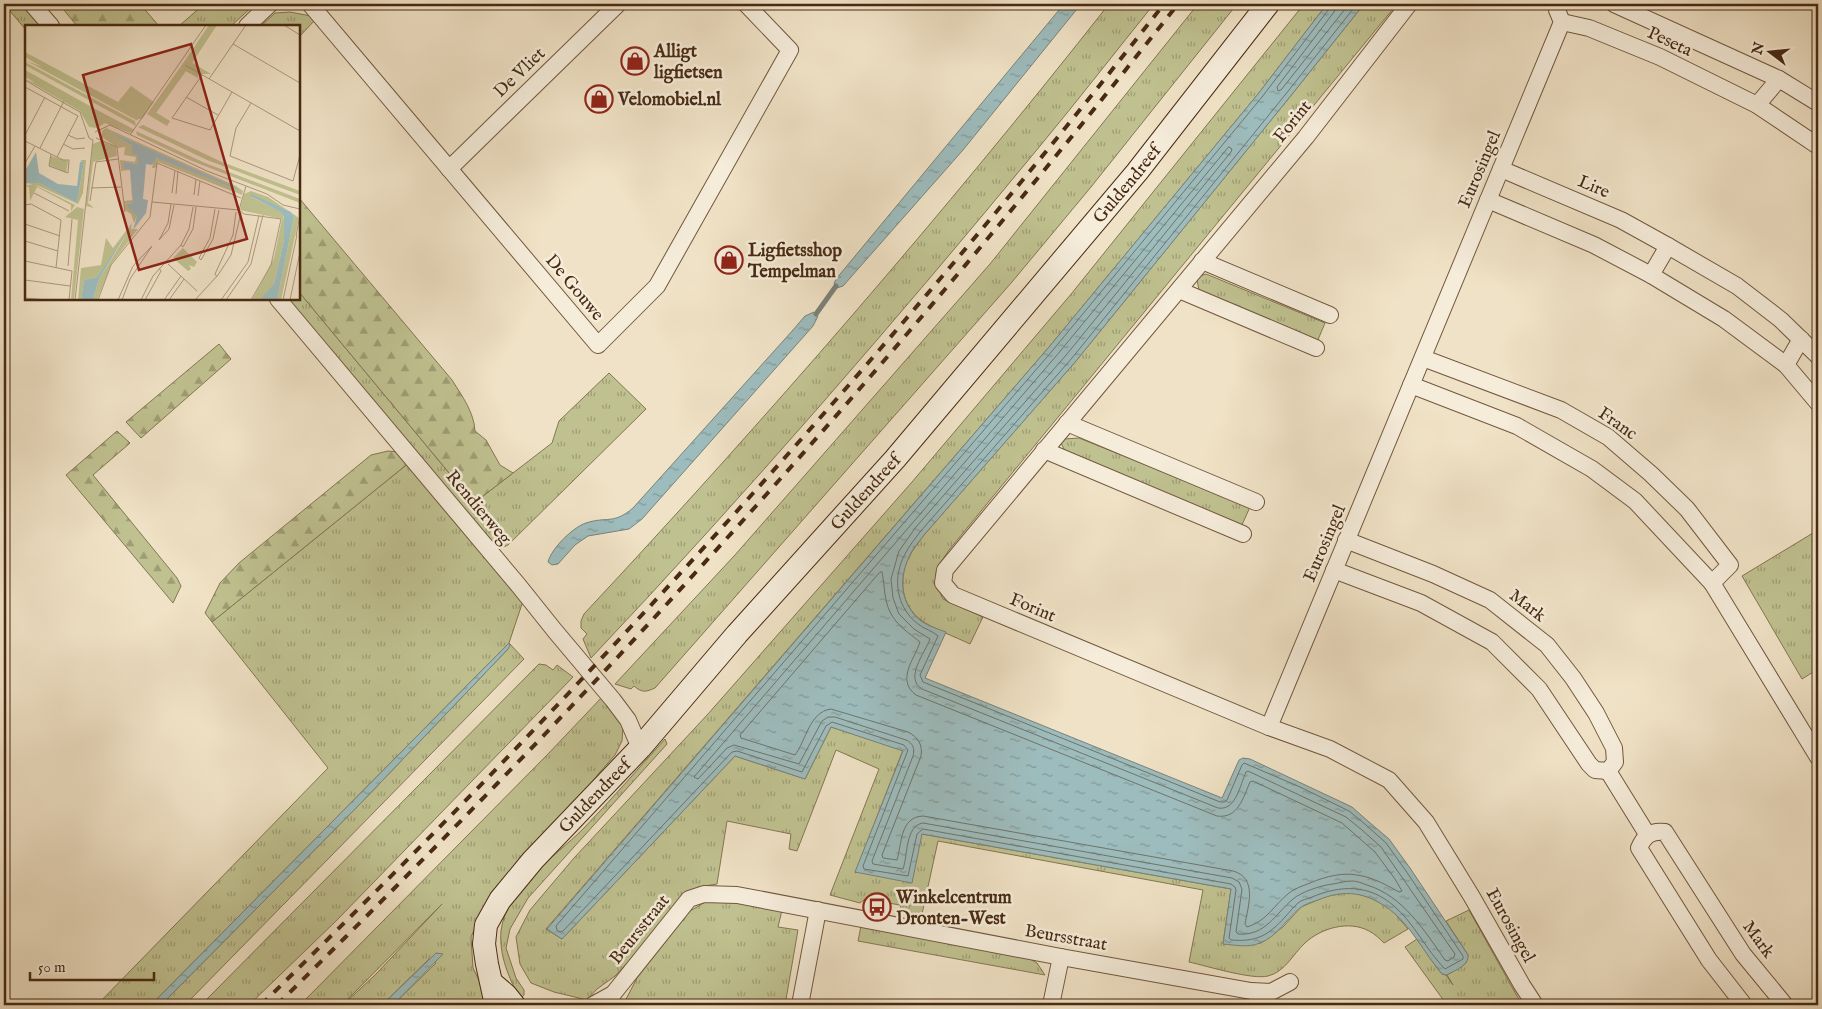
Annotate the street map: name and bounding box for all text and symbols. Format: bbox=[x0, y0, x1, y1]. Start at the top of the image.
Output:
street label: Peseta bbox=[1643, 22, 1696, 63]
inset map bbox=[25, 25, 300, 300]
north arrow bbox=[1744, 28, 1794, 78]
text: N bbox=[1748, 40, 1769, 58]
place label: Alligt ligfietsen bbox=[653, 41, 723, 85]
street label: De Vliet bbox=[489, 43, 551, 103]
shop icon: Alligt ligfietsen bbox=[620, 46, 650, 76]
shop icon: Velomobiel.nl bbox=[584, 84, 614, 114]
place label: Velomobiel.nl bbox=[617, 89, 722, 112]
street label: Forint bbox=[1269, 96, 1317, 148]
street label: Eurosingel bbox=[1454, 127, 1507, 212]
street label: Guldendreef bbox=[1089, 138, 1169, 229]
street label: Lire bbox=[1574, 170, 1613, 204]
place label: Ligfietsshop Tempelman bbox=[747, 240, 842, 284]
shop icon: Ligfietsshop Tempelman bbox=[714, 245, 744, 275]
street label: De Gouwe bbox=[539, 250, 608, 326]
street label: Franc bbox=[1593, 403, 1642, 446]
street label: Guldendreef bbox=[826, 447, 909, 536]
street label: Rendierweg bbox=[440, 466, 516, 550]
street label: Eurosingel bbox=[1299, 501, 1352, 586]
street label: Mark bbox=[1504, 585, 1551, 628]
street label: Forint bbox=[1006, 588, 1059, 628]
street label: Guldendreef bbox=[554, 752, 639, 839]
street label: Eurosingel bbox=[1480, 884, 1540, 967]
place label: Winkelcentrum Dronten-West bbox=[895, 887, 1012, 931]
street label: Beursstraat bbox=[605, 890, 675, 970]
bus stop icon: Winkelcentrum Dronten-West bbox=[862, 892, 892, 922]
street label: Mark bbox=[1736, 917, 1779, 963]
street label: Beursstraat bbox=[1023, 920, 1109, 957]
scale bar bbox=[30, 949, 154, 981]
text: 50 m bbox=[38, 958, 66, 977]

